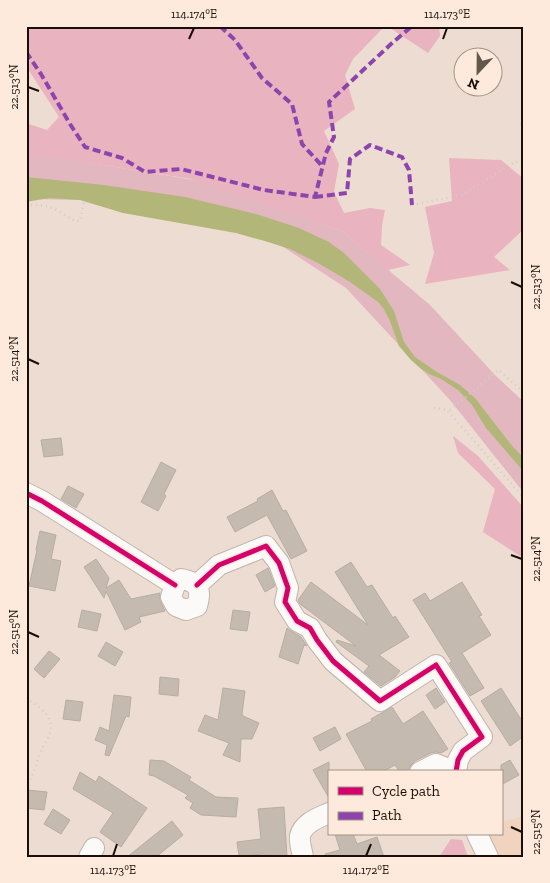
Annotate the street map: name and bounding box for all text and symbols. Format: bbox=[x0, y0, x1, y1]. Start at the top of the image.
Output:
text: 114.174°E bbox=[171, 7, 217, 21]
text: 114.173°E bbox=[424, 7, 470, 21]
north arrow bbox=[452, 48, 502, 98]
text: 22.513°N bbox=[7, 64, 21, 110]
text: N bbox=[465, 74, 481, 93]
text: 22.513°N bbox=[529, 264, 543, 310]
text: 22.514°N bbox=[7, 336, 21, 382]
text: 22.514°N bbox=[529, 536, 543, 582]
text: 22.515°N bbox=[7, 609, 21, 655]
legend bbox=[328, 770, 502, 836]
text: Cycle path bbox=[372, 782, 441, 800]
text: Path bbox=[372, 806, 402, 824]
text: 22.515°N bbox=[529, 809, 543, 855]
text: 114.173°E bbox=[90, 863, 136, 877]
text: 114.172°E bbox=[343, 863, 389, 877]

